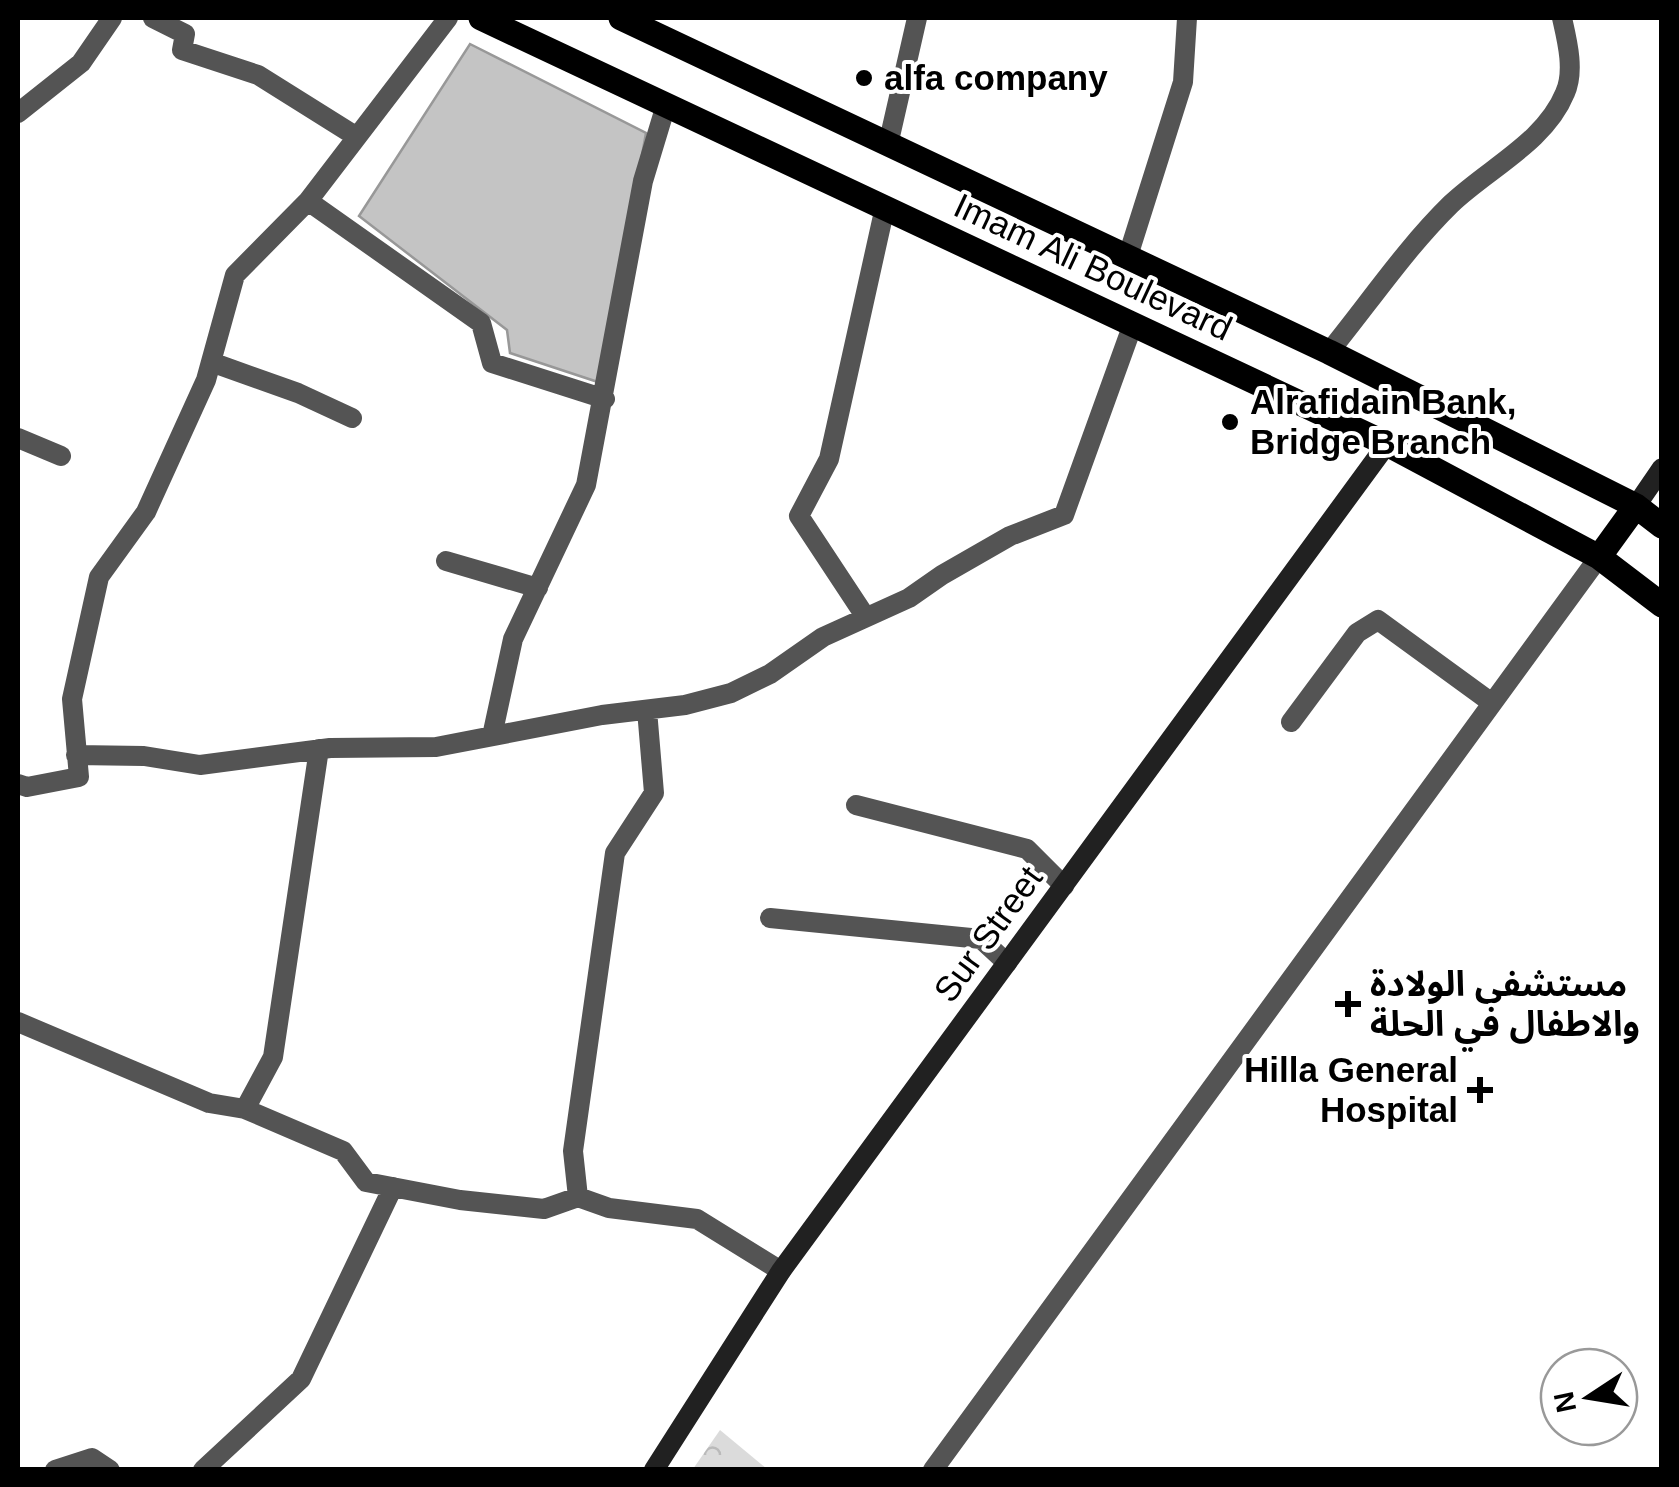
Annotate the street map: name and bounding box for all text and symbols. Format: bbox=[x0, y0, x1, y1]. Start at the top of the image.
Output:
place label: alfa company bbox=[884, 58, 1108, 97]
marker: alfa company bbox=[853, 67, 875, 89]
street label: Imam Ali Boulevard bbox=[948, 185, 1238, 348]
place label: Alrafidain Bank, Bridge Branch bbox=[1250, 382, 1516, 461]
marker: Alrafidain Bank, Bridge Branch bbox=[1219, 411, 1241, 433]
street label: Sur Street bbox=[926, 858, 1050, 1009]
place label: مستشفى الولادة والاطفال في الحلة bbox=[1370, 964, 1640, 1052]
marker: مستشفى الولادة والاطفال في الحلة bbox=[1335, 991, 1361, 1017]
place label: Hilla General Hospital bbox=[1244, 1050, 1458, 1129]
marker: Hilla General Hospital bbox=[1467, 1077, 1493, 1103]
north arrow bbox=[1539, 1347, 1639, 1447]
text: N bbox=[1548, 1389, 1582, 1415]

